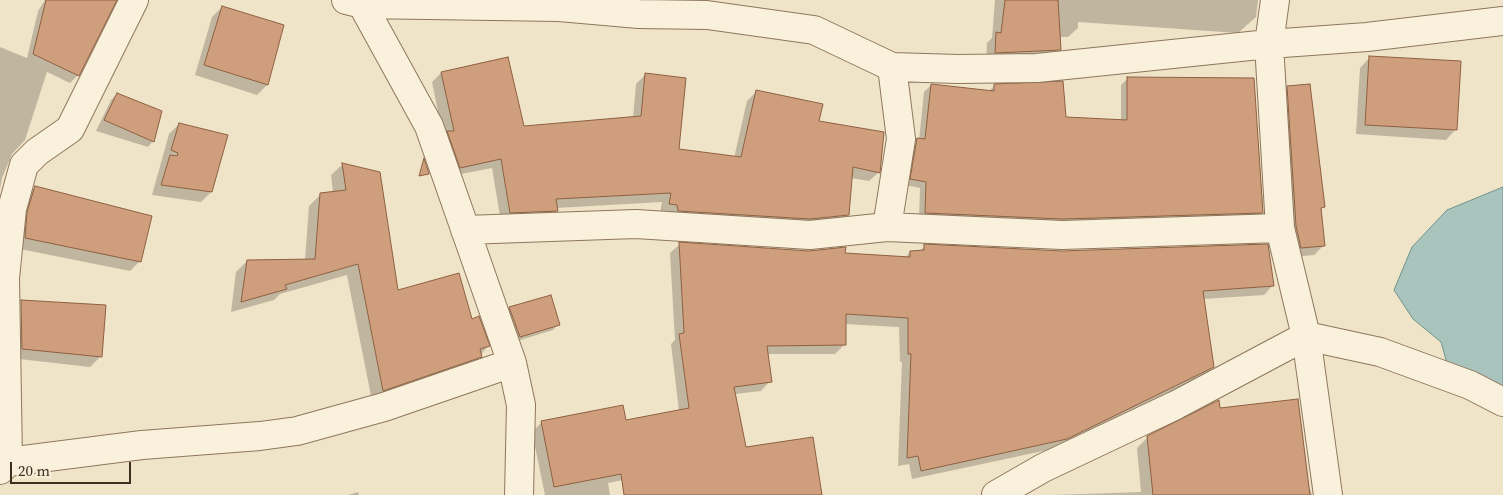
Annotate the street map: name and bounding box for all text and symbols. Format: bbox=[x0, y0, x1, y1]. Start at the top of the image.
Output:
scale bar bbox=[12, 452, 134, 484]
text: 20 m bbox=[18, 460, 50, 481]

